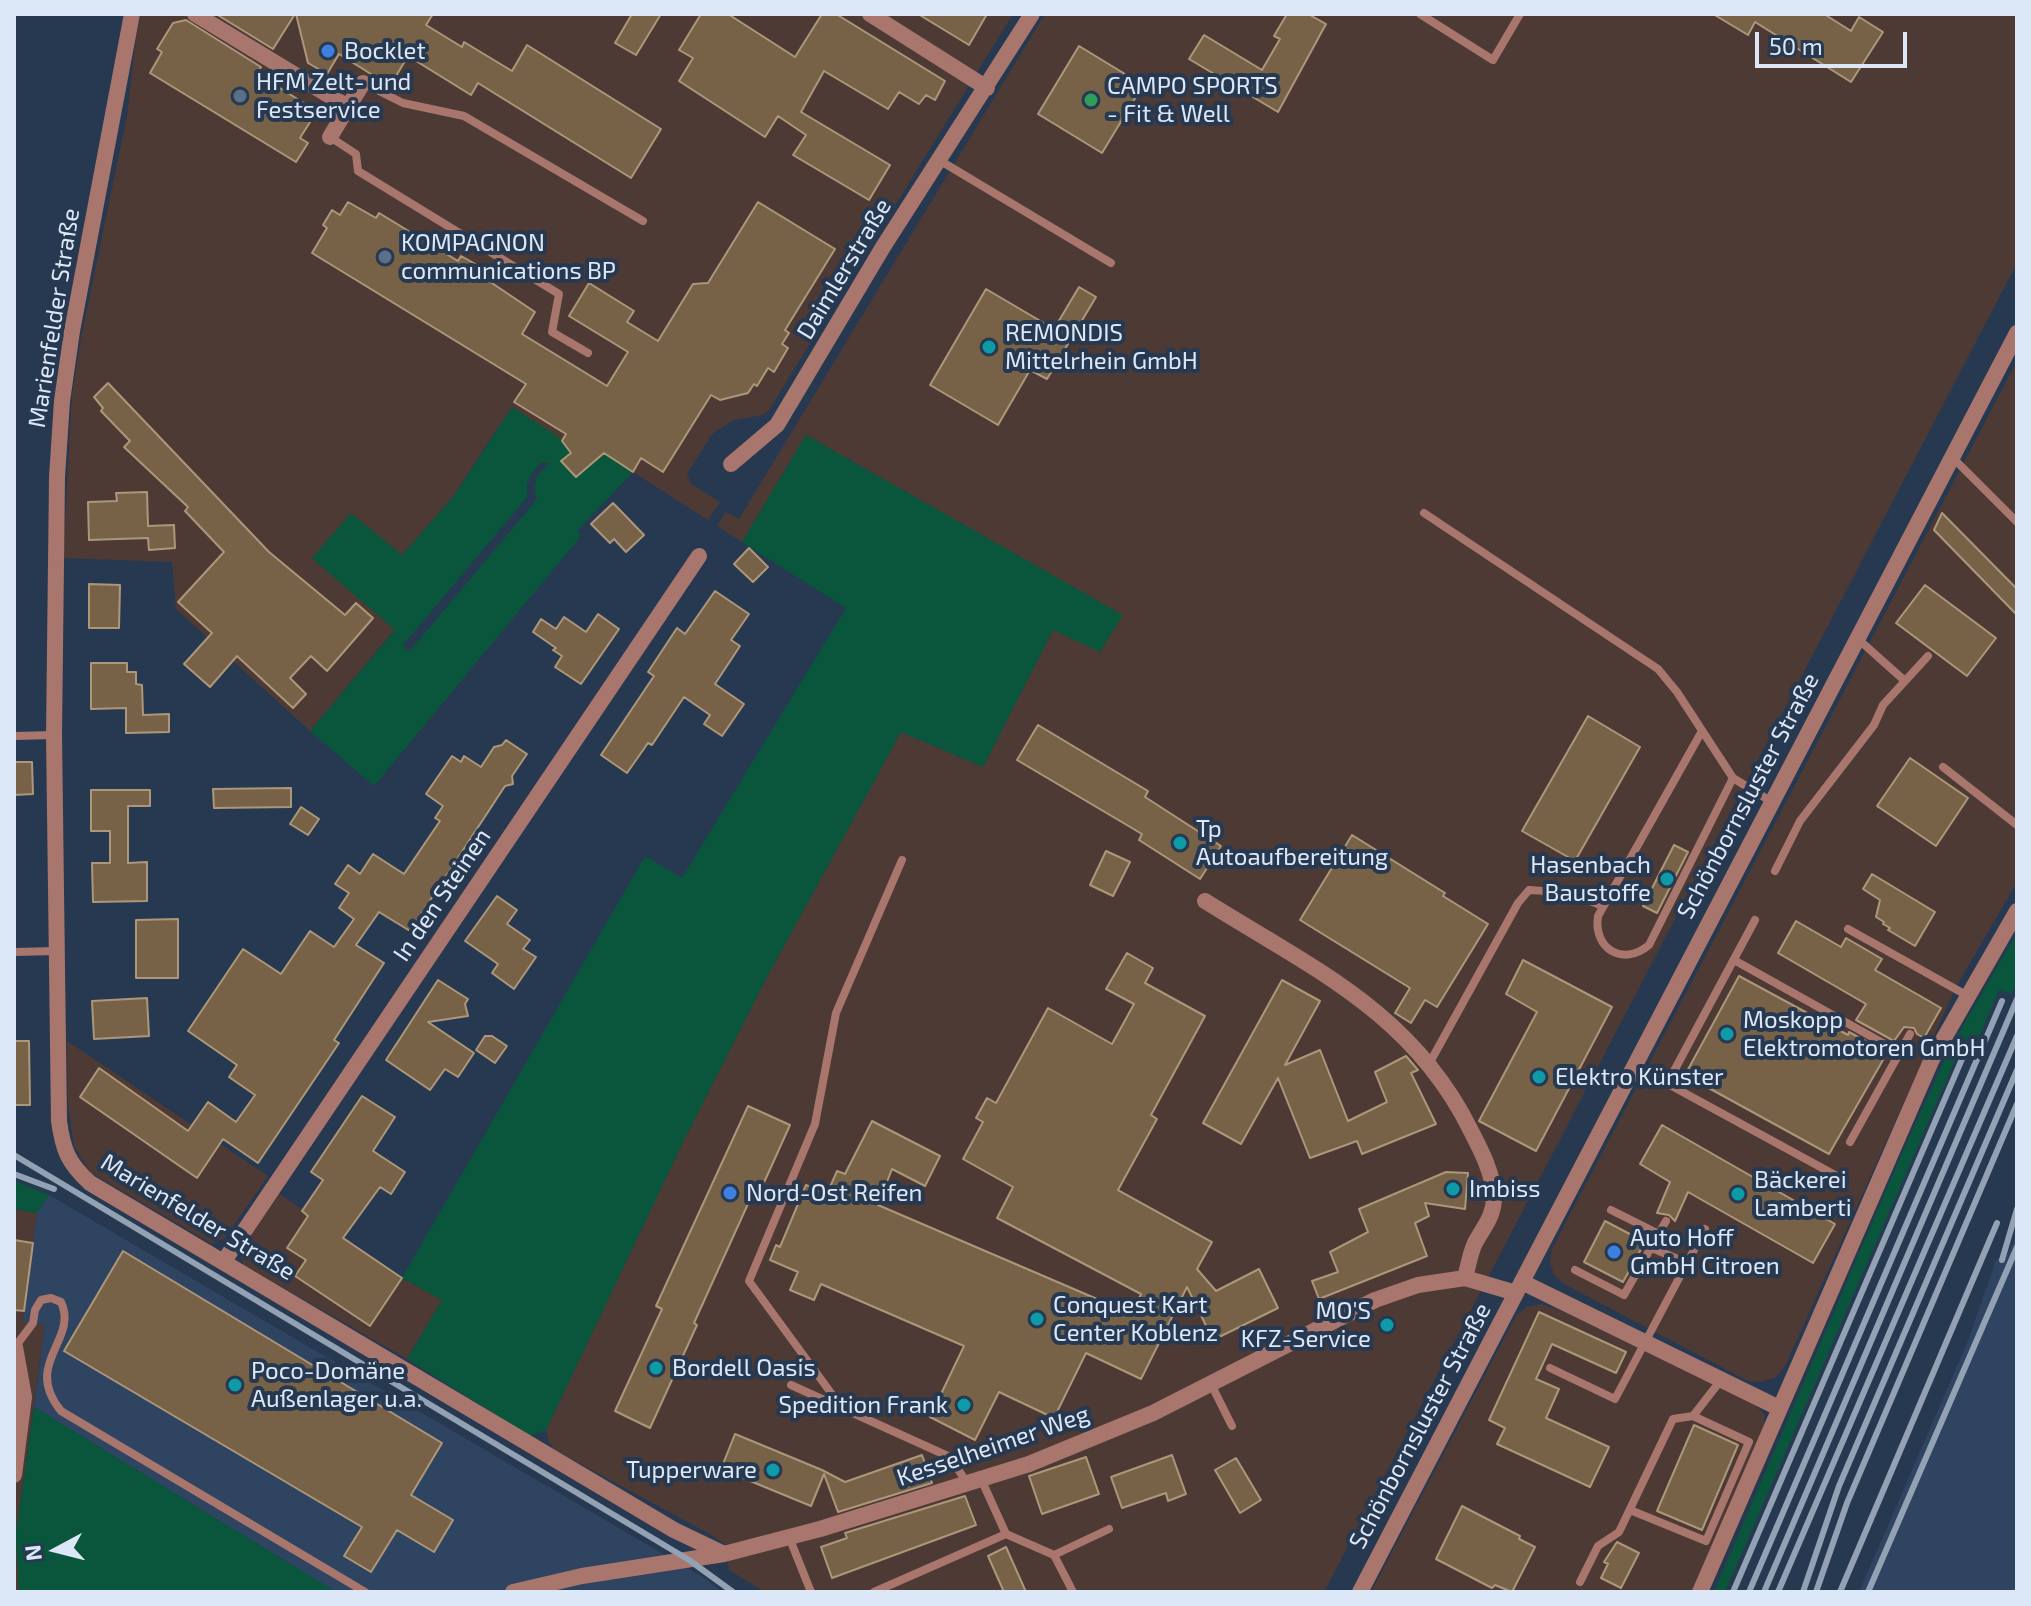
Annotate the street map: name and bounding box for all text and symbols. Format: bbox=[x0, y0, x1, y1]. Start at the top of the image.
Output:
scale bar bbox=[1759, 16, 1911, 66]
text: 50 m bbox=[1769, 31, 1823, 60]
place label: Bocklet bbox=[344, 37, 426, 65]
marker: Bocklet bbox=[319, 42, 337, 60]
place label: HFM Zelt- und Festservice bbox=[256, 68, 411, 124]
place label: CAMPO SPORTS - Fit & Well bbox=[1107, 72, 1278, 128]
marker: HFM Zelt- und Festservice bbox=[231, 87, 249, 105]
marker: CAMPO SPORTS - Fit & Well bbox=[1082, 91, 1100, 109]
street label: Daimlerstraße bbox=[791, 193, 897, 345]
street label: Marienfelder Straße bbox=[22, 206, 86, 430]
place label: KOMPAGNON communications BP bbox=[401, 229, 616, 285]
marker: KOMPAGNON communications BP bbox=[376, 248, 394, 266]
place label: REMONDIS Mittelrhein GmbH bbox=[1005, 319, 1198, 375]
marker: REMONDIS Mittelrhein GmbH bbox=[980, 338, 998, 356]
street label: Schönbornsluster Straße bbox=[1671, 668, 1825, 924]
place label: Tp Autoaufbereitung bbox=[1196, 815, 1388, 871]
street label: In den Steinen bbox=[387, 823, 497, 967]
marker: Tp Autoaufbereitung bbox=[1171, 834, 1189, 852]
place label: Hasenbach Baustoffe bbox=[1530, 851, 1651, 907]
marker: Hasenbach Baustoffe bbox=[1658, 870, 1676, 888]
place label: Moskopp Elektromotoren GmbH bbox=[1743, 1006, 1985, 1062]
marker: Moskopp Elektromotoren GmbH bbox=[1718, 1025, 1736, 1043]
place label: Elektro Künster bbox=[1555, 1063, 1724, 1091]
marker: Elektro Künster bbox=[1530, 1068, 1548, 1086]
street label: Marienfelder Straße bbox=[96, 1148, 300, 1286]
place label: Bäckerei Lamberti bbox=[1754, 1166, 1852, 1222]
place label: Imbiss bbox=[1469, 1175, 1540, 1203]
place label: Nord-Ost Reifen bbox=[746, 1179, 922, 1207]
marker: Imbiss bbox=[1444, 1180, 1462, 1198]
marker: Nord-Ost Reifen bbox=[721, 1184, 739, 1202]
marker: Bäckerei Lamberti bbox=[1729, 1185, 1747, 1203]
place label: Auto Hoff GmbH Citroen bbox=[1630, 1224, 1780, 1280]
marker: Auto Hoff GmbH Citroen bbox=[1605, 1243, 1623, 1261]
place label: Conquest Kart Center Koblenz bbox=[1053, 1291, 1218, 1347]
place label: MO'S KFZ-Service bbox=[1241, 1297, 1371, 1353]
street label: Schönbornsluster Straße bbox=[1343, 1298, 1497, 1554]
marker: Conquest Kart Center Koblenz bbox=[1028, 1310, 1046, 1328]
marker: MO'S KFZ-Service bbox=[1378, 1316, 1396, 1334]
place label: Bordell Oasis bbox=[672, 1354, 816, 1382]
place label: Poco-Domäne Außenlager u.a. bbox=[251, 1357, 422, 1413]
marker: Bordell Oasis bbox=[647, 1359, 665, 1377]
marker: Poco-Domäne Außenlager u.a. bbox=[226, 1376, 244, 1394]
place label: Spedition Frank bbox=[779, 1391, 948, 1419]
marker: Spedition Frank bbox=[955, 1396, 973, 1414]
street label: Kesselheimer Weg bbox=[893, 1400, 1093, 1492]
place label: Tupperware bbox=[626, 1456, 757, 1484]
marker: Tupperware bbox=[764, 1461, 782, 1479]
north arrow bbox=[16, 1510, 96, 1590]
text: N bbox=[18, 1543, 46, 1562]

